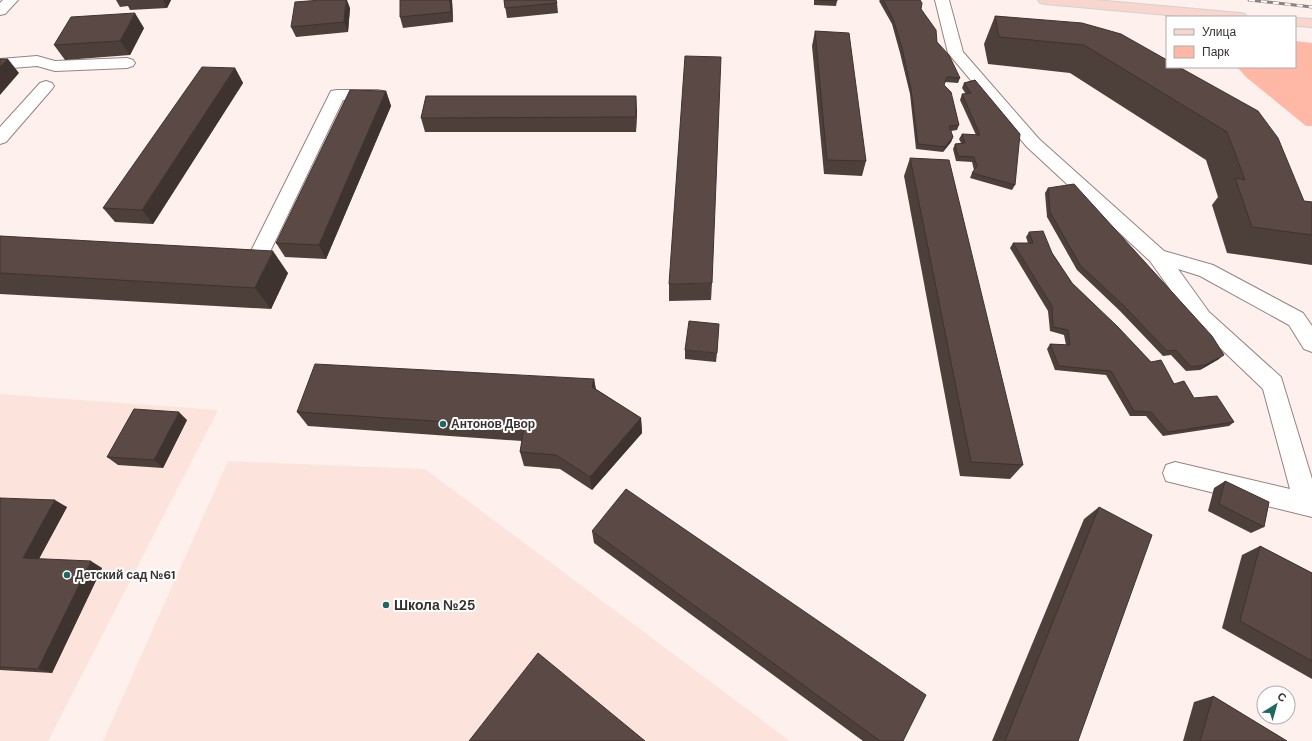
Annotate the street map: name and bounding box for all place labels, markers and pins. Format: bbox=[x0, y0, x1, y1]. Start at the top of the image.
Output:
place label: Антонов Двор bbox=[451, 416, 535, 432]
marker: Антонов Двор bbox=[438, 419, 448, 429]
place label: Детский сад №61 bbox=[75, 567, 175, 583]
marker: Детский сад №61 bbox=[62, 570, 72, 580]
place label: Школа №25 bbox=[394, 596, 475, 614]
marker: Школа №25 bbox=[381, 600, 391, 610]

